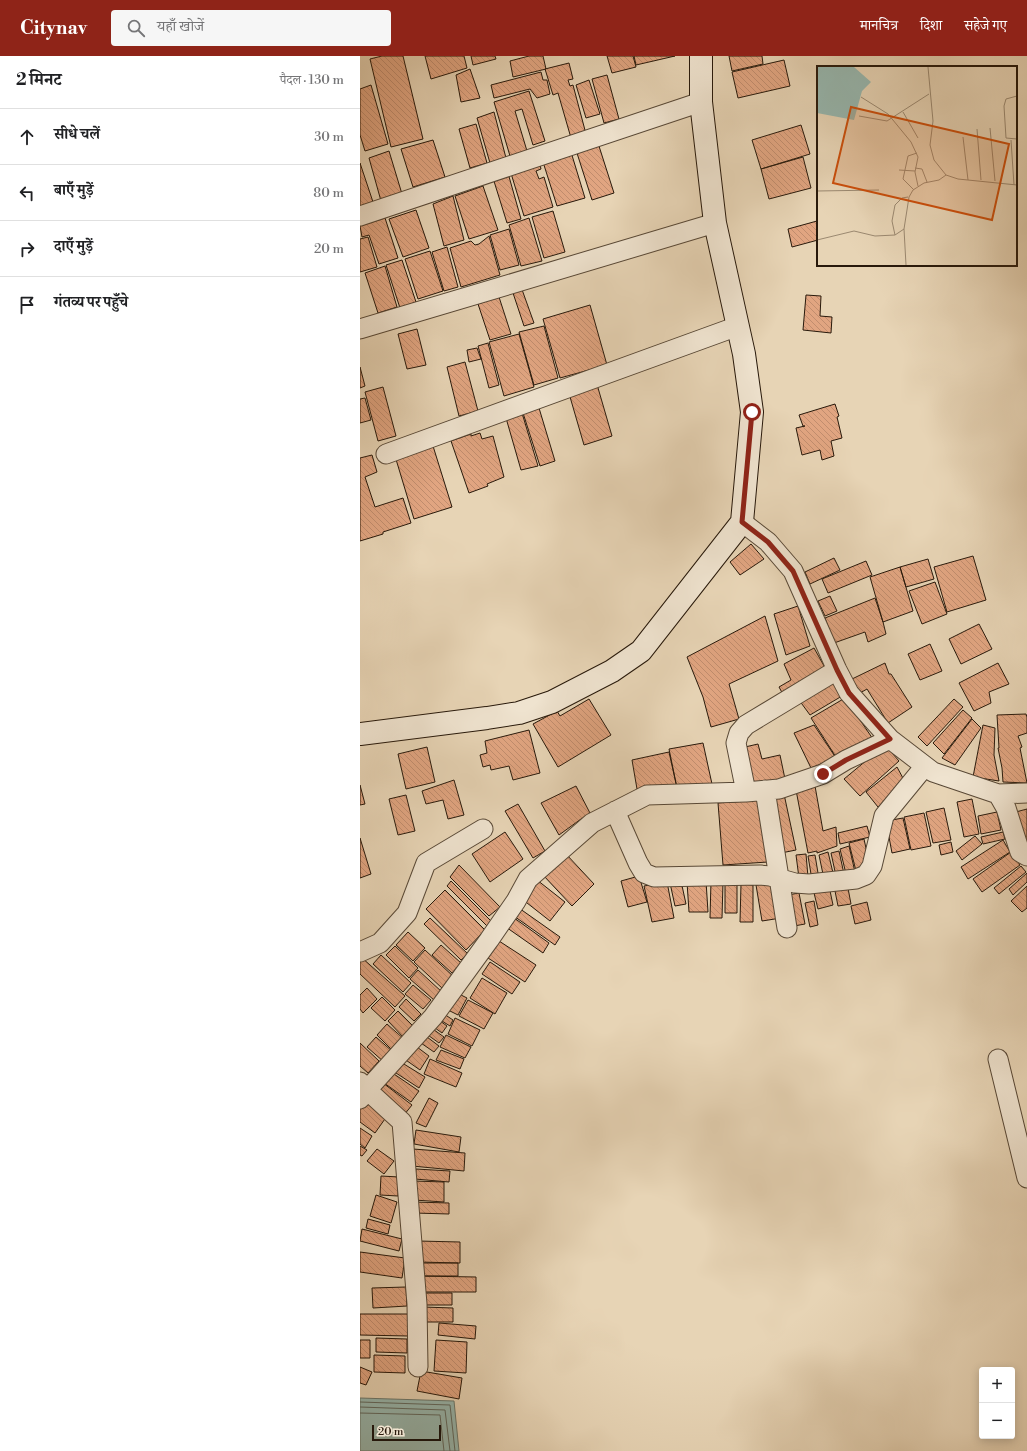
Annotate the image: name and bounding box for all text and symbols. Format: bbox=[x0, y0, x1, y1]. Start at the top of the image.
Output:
search box bbox=[111, 10, 391, 46]
text: Citynav bbox=[20, 16, 87, 40]
icon: search bbox=[125, 17, 147, 39]
text: यहाँ खोजें bbox=[157, 17, 204, 36]
text: मानचित्र bbox=[860, 17, 898, 35]
text: दिशा bbox=[920, 17, 942, 35]
text: सहेजे गए bbox=[964, 17, 1007, 35]
inset map bbox=[817, 66, 1017, 266]
text: 2 मिनट bbox=[16, 69, 62, 91]
text: पैदल · 130 m bbox=[280, 72, 344, 88]
text: सीधे चलें bbox=[54, 125, 100, 144]
icon: ahead bbox=[16, 126, 38, 148]
text: 30 m bbox=[314, 129, 344, 145]
text: बाएँ मुड़ें bbox=[54, 181, 94, 200]
icon: left bbox=[16, 182, 38, 204]
text: 80 m bbox=[313, 185, 344, 201]
text: दाएँ मुड़ें bbox=[54, 237, 93, 256]
icon: right bbox=[16, 238, 38, 260]
text: 20 m bbox=[314, 241, 344, 257]
text: गंतव्य पर पहुँचे bbox=[54, 293, 128, 312]
icon: arrive bbox=[16, 294, 38, 316]
route start bbox=[743, 403, 761, 421]
route end bbox=[814, 765, 832, 783]
map controls bbox=[979, 1367, 1015, 1439]
button: + bbox=[979, 1367, 1015, 1403]
button: − bbox=[979, 1403, 1015, 1439]
scale bar bbox=[372, 1423, 441, 1442]
text: 20 m bbox=[378, 1425, 403, 1439]

